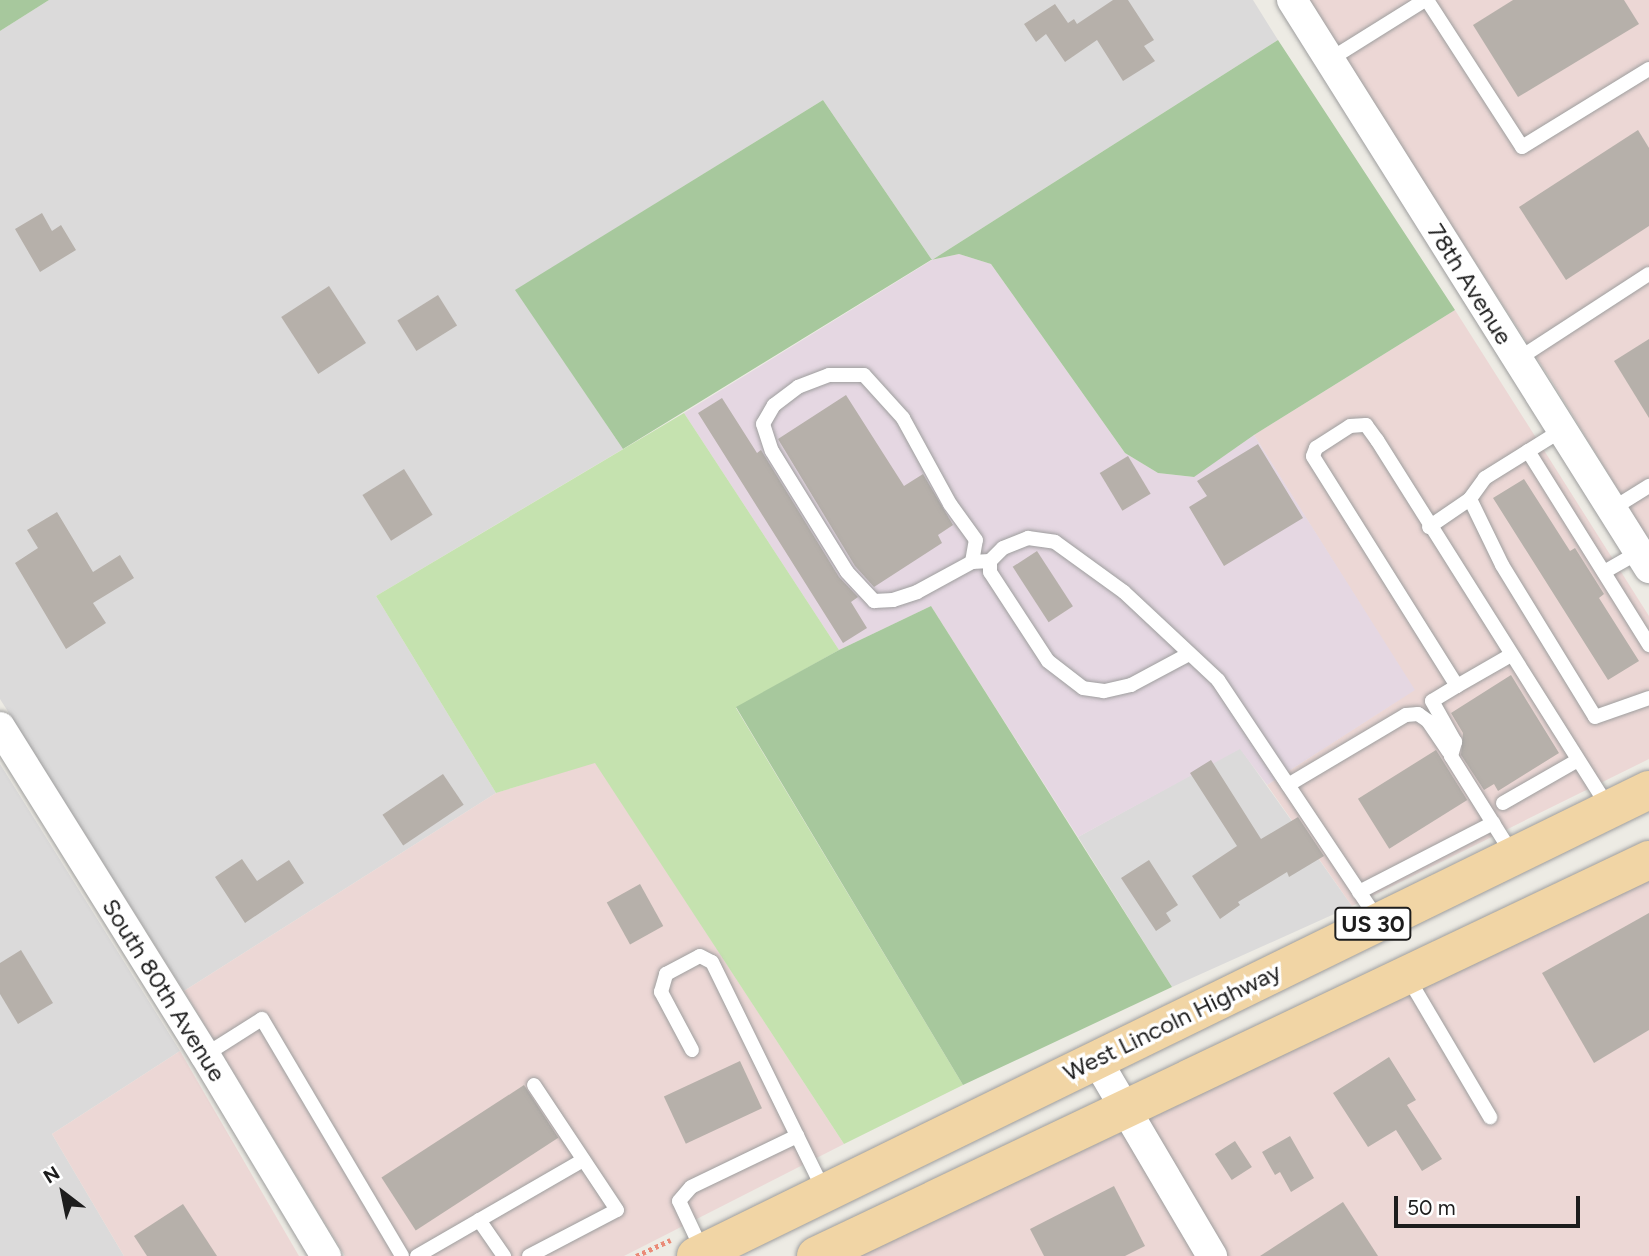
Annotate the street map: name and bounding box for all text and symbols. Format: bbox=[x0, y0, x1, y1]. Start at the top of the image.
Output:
street label: 78th Avenue bbox=[1421, 218, 1519, 350]
street label: South 80th Avenue bbox=[96, 893, 232, 1087]
road number: US 30 bbox=[1333, 904, 1413, 944]
street label: West Lincoln Highway bbox=[1059, 957, 1285, 1087]
north arrow bbox=[28, 1158, 98, 1228]
text: N bbox=[39, 1161, 64, 1188]
scale bar bbox=[1397, 1182, 1582, 1226]
text: 50 m bbox=[1407, 1195, 1456, 1220]

